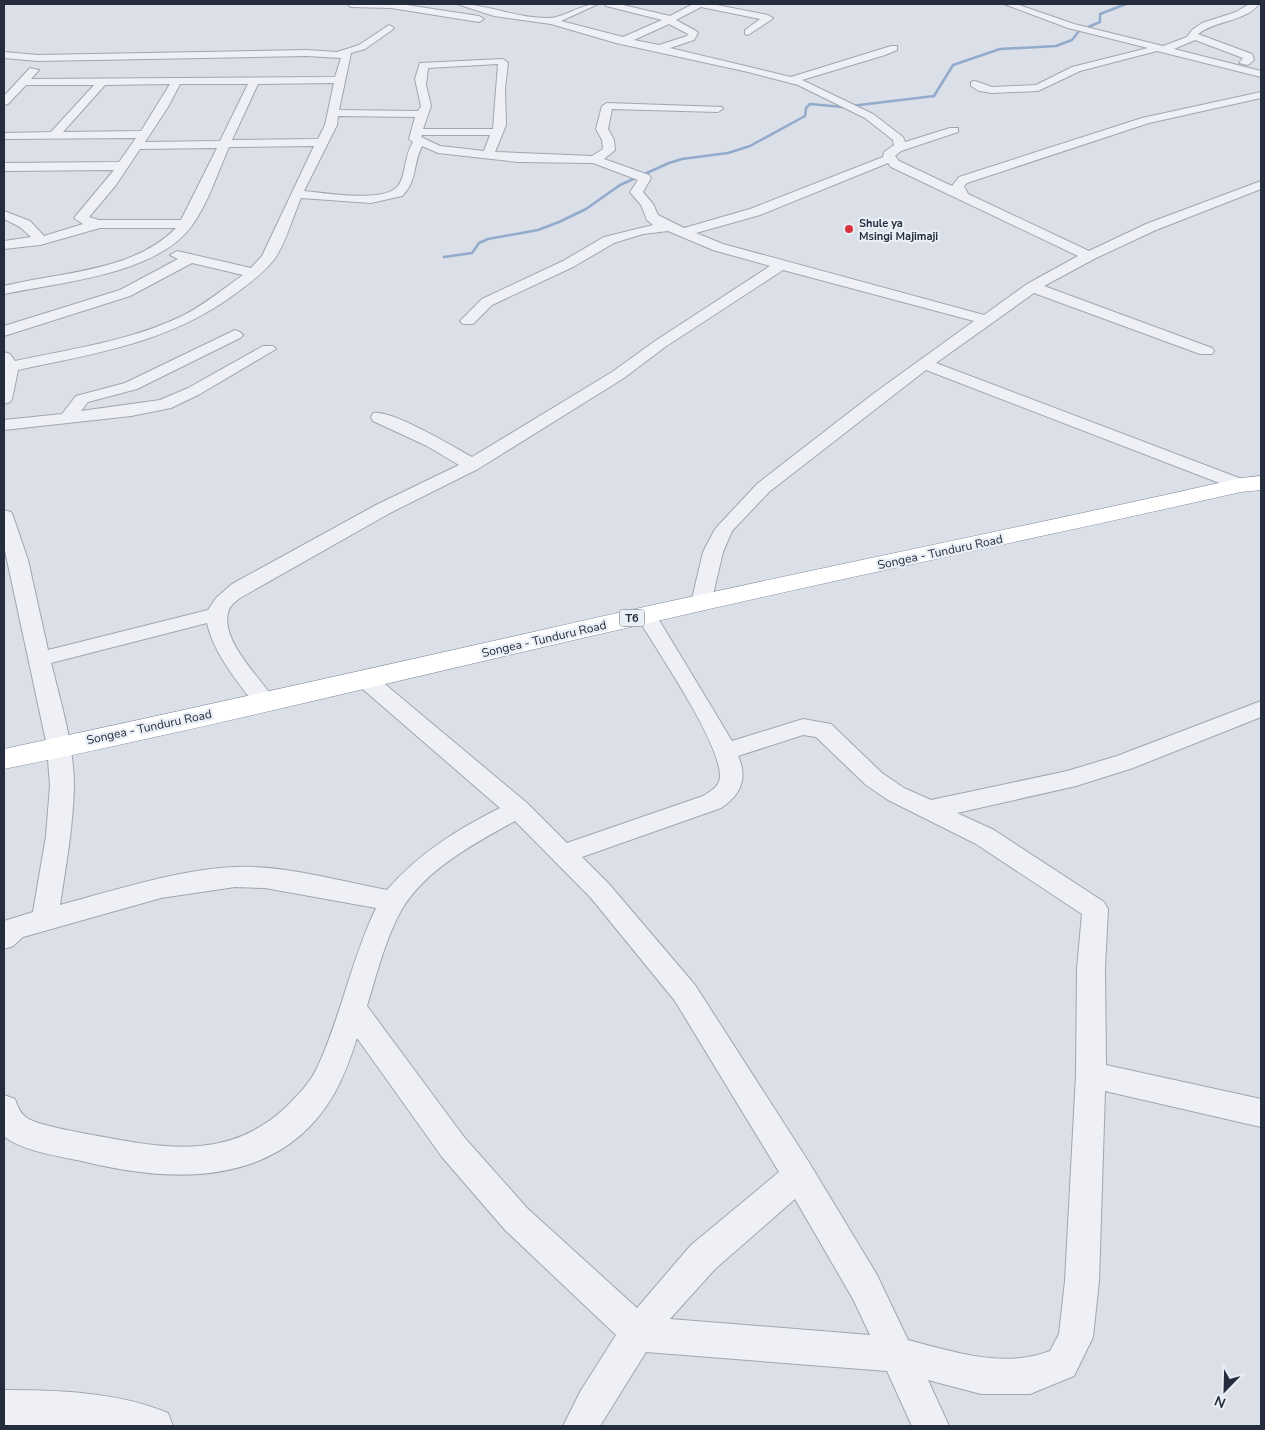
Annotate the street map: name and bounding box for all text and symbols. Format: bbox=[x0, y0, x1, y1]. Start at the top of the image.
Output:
place label: Shule ya Msingi Majimaji bbox=[859, 216, 938, 244]
marker: Shule ya Msingi Majimaji bbox=[843, 223, 855, 235]
street label: Songea - Tunduru Road bbox=[876, 531, 1004, 573]
road number: T6 bbox=[620, 610, 644, 626]
street label: Songea - Tunduru Road bbox=[480, 617, 608, 661]
street label: Songea - Tunduru Road bbox=[85, 706, 213, 748]
north arrow bbox=[1200, 1365, 1250, 1415]
text: N bbox=[1212, 1391, 1229, 1412]

